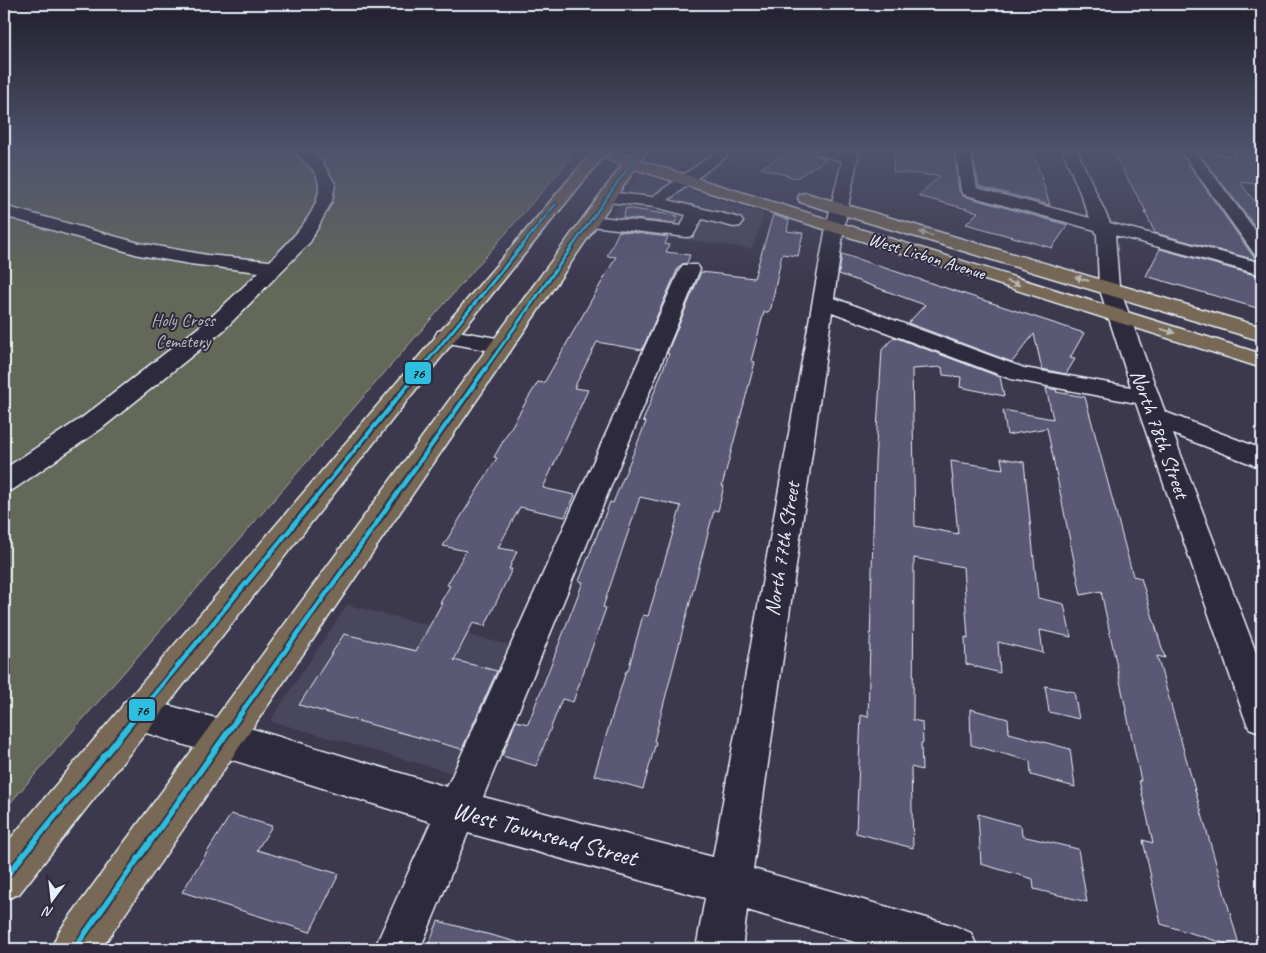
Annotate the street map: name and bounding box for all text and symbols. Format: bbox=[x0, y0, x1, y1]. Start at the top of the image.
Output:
street label: West Lisbon Avenue bbox=[866, 228, 989, 284]
one-way arrow bbox=[918, 229, 933, 237]
one-way arrow bbox=[1074, 275, 1089, 283]
one-way arrow bbox=[1006, 279, 1021, 287]
park label: Holy Cross Cemetery bbox=[151, 309, 217, 352]
one-way arrow bbox=[1161, 328, 1176, 336]
line badge: 76 bbox=[404, 361, 432, 385]
text: 76 bbox=[412, 365, 426, 382]
street label: North 78th Street bbox=[1125, 366, 1196, 504]
street label: North 77th Street bbox=[759, 478, 806, 618]
line badge: 76 bbox=[128, 698, 156, 722]
text: 76 bbox=[136, 702, 150, 719]
street label: West Townsend Street bbox=[449, 794, 643, 875]
north arrow bbox=[28, 876, 78, 926]
text: N bbox=[40, 902, 55, 921]

